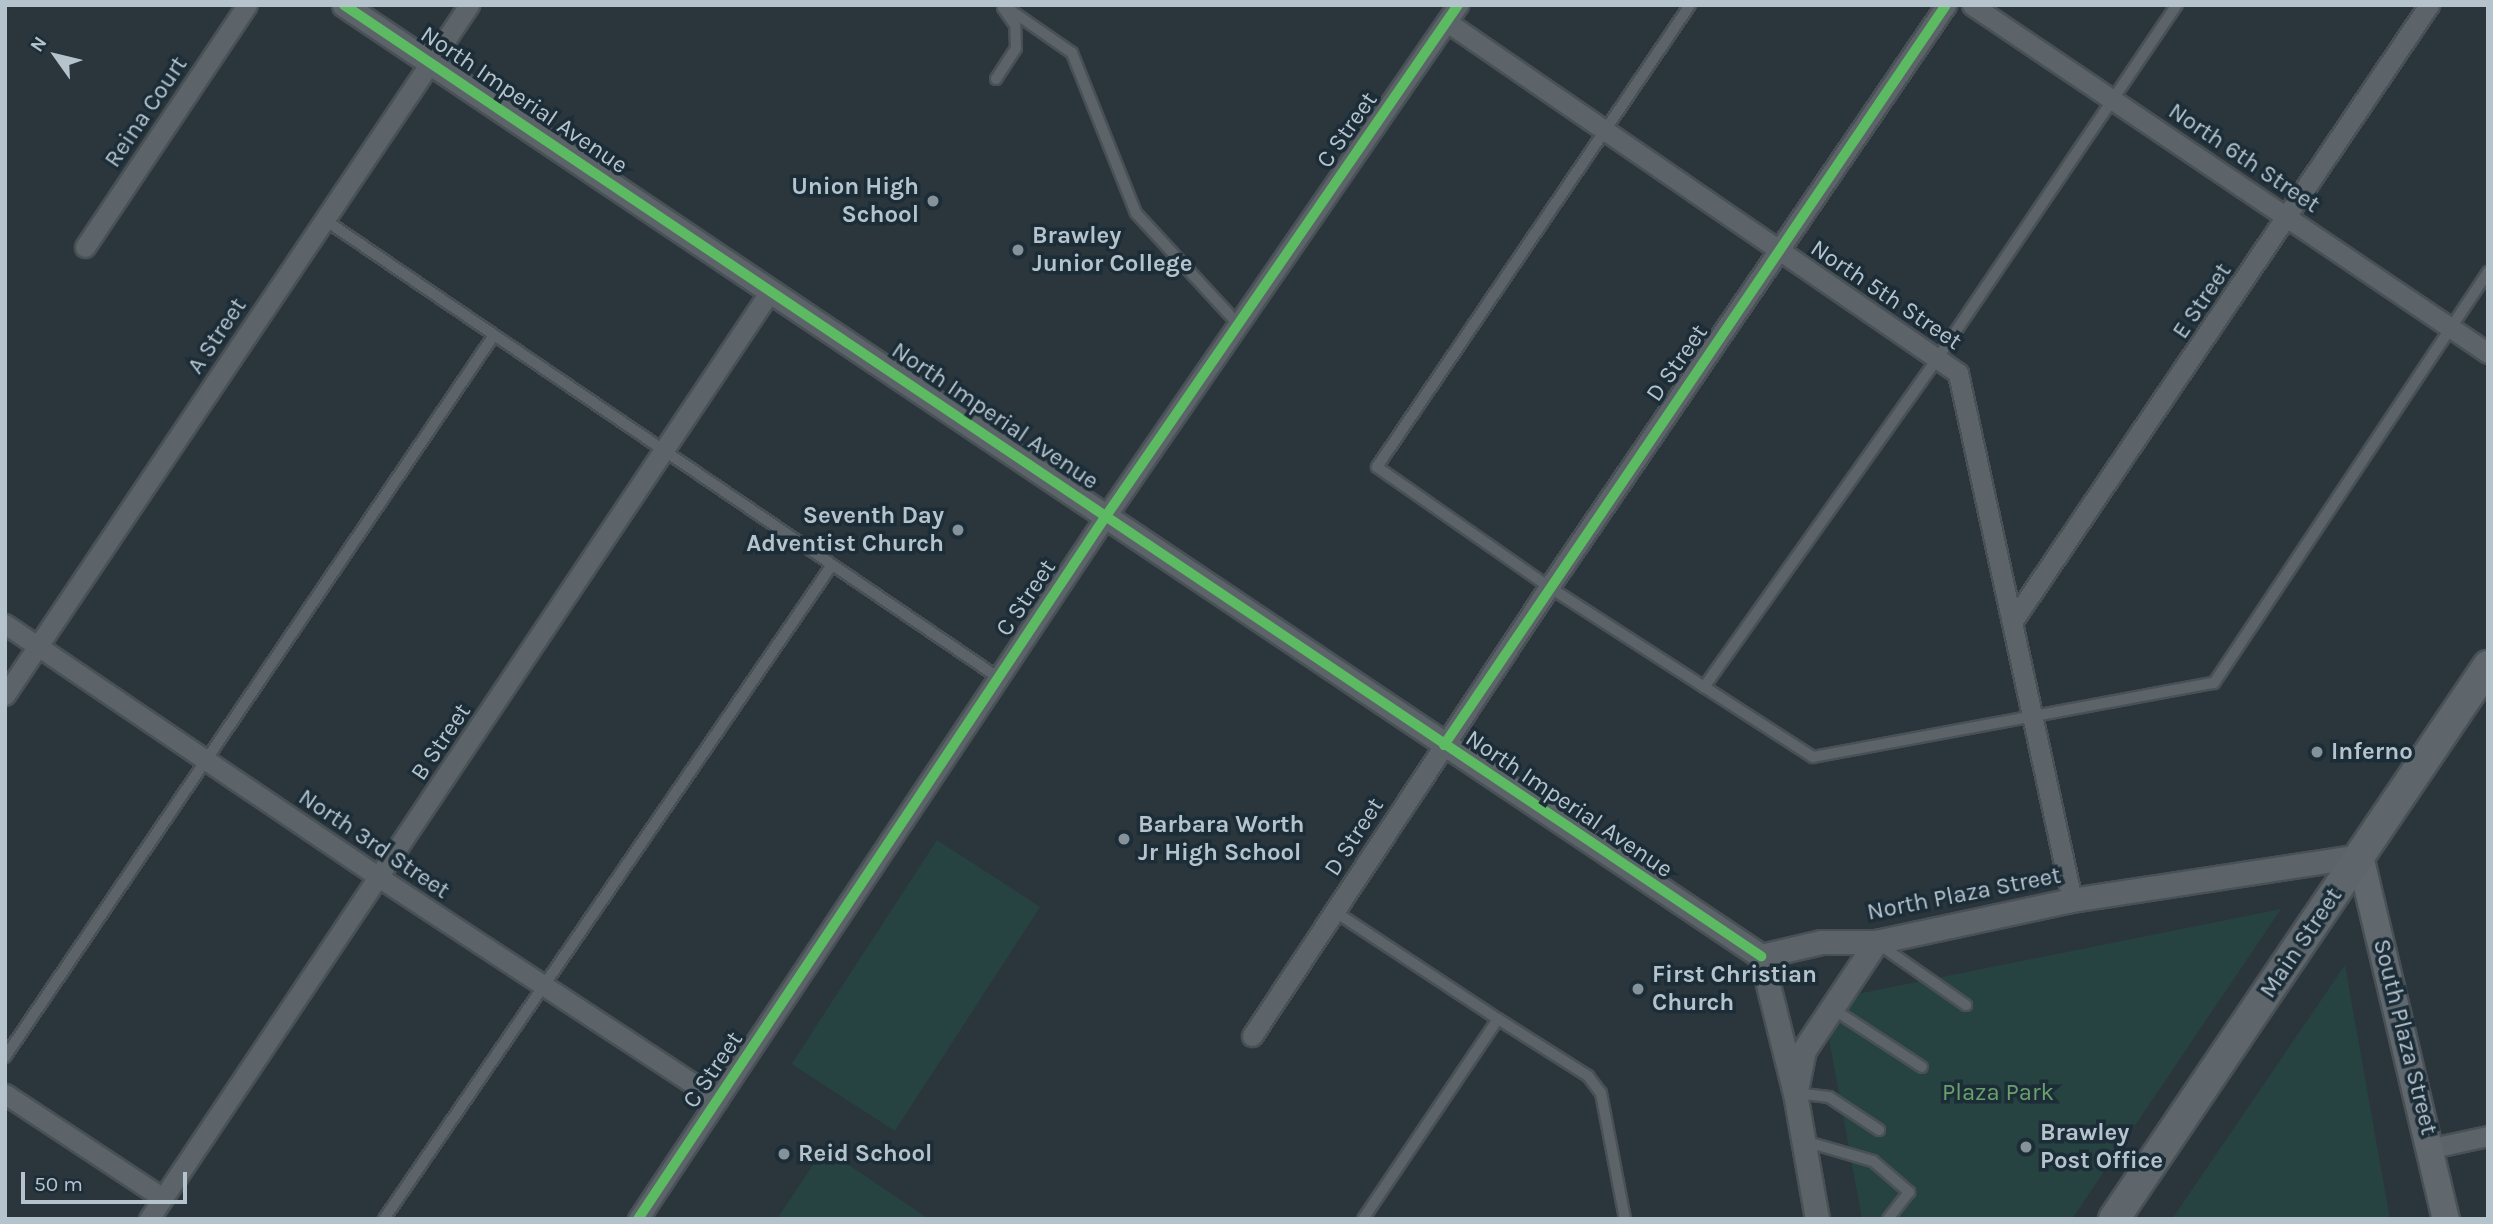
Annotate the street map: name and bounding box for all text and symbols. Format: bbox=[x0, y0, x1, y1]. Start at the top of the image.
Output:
street label: North Imperial Avenue bbox=[415, 20, 633, 180]
north arrow bbox=[21, 21, 91, 91]
text: N bbox=[26, 32, 52, 56]
street label: Reina Court bbox=[98, 51, 194, 173]
street label: C Street bbox=[1310, 86, 1384, 174]
street label: North 6th Street bbox=[2163, 97, 2325, 219]
place label: Union High School bbox=[791, 173, 919, 229]
marker: Union High School bbox=[925, 193, 941, 209]
place label: Brawley Junior College bbox=[1032, 222, 1192, 278]
street label: North 5th Street bbox=[1805, 234, 1967, 356]
marker: Brawley Junior College bbox=[1010, 242, 1026, 258]
street label: E Street bbox=[2166, 258, 2238, 344]
street label: A Street bbox=[181, 293, 253, 379]
street label: D Street bbox=[1640, 319, 1714, 407]
street label: North Imperial Avenue bbox=[886, 336, 1104, 496]
place label: Seventh Day Adventist Church bbox=[746, 502, 944, 558]
marker: Seventh Day Adventist Church bbox=[950, 522, 966, 538]
street label: C Street bbox=[990, 554, 1062, 642]
street label: B Street bbox=[405, 698, 477, 786]
street label: North Imperial Avenue bbox=[1460, 724, 1678, 884]
place label: Inferno bbox=[2331, 738, 2413, 766]
marker: Inferno bbox=[2309, 744, 2325, 760]
street label: North 3rd Street bbox=[293, 783, 455, 905]
street label: D Street bbox=[1318, 792, 1390, 882]
place label: Barbara Worth Jr High School bbox=[1138, 811, 1304, 867]
marker: Barbara Worth Jr High School bbox=[1116, 831, 1132, 847]
street label: North Plaza Street bbox=[1865, 861, 2063, 927]
street label: Main Street bbox=[2254, 882, 2348, 1004]
street label: South Plaza Street bbox=[2367, 936, 2443, 1138]
place label: First Christian Church bbox=[1652, 961, 1817, 1017]
marker: First Christian Church bbox=[1630, 981, 1646, 997]
street label: C Street bbox=[677, 1026, 749, 1114]
park label: Plaza Park bbox=[1942, 1079, 2054, 1107]
place label: Brawley Post Office bbox=[2040, 1119, 2163, 1175]
marker: Brawley Post Office bbox=[2018, 1139, 2034, 1155]
place label: Reid School bbox=[798, 1140, 932, 1168]
marker: Reid School bbox=[776, 1146, 792, 1162]
scale bar bbox=[24, 1158, 191, 1202]
text: 50 m bbox=[34, 1172, 83, 1196]

